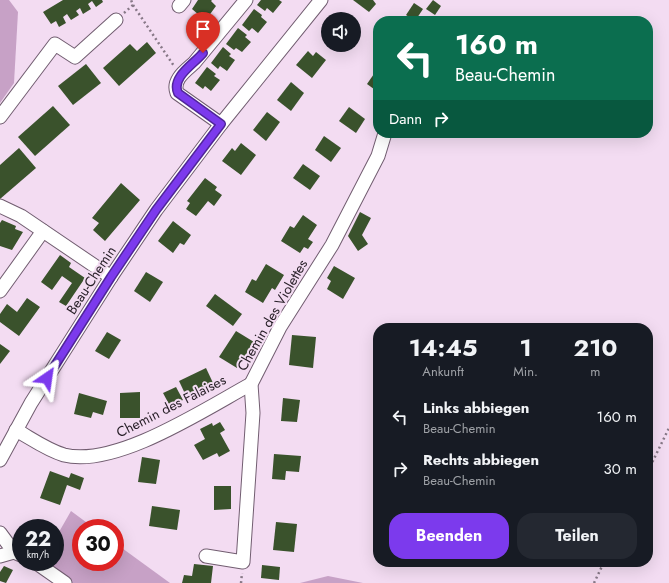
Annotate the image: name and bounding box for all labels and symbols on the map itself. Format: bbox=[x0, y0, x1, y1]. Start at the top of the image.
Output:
pin bbox=[186, 12, 220, 53]
street label: Beau-Chemin bbox=[61, 242, 121, 318]
street label: Chemin des Violettes bbox=[232, 255, 312, 374]
position arrow bbox=[26, 357, 68, 399]
street label: Chemin des Falaises bbox=[113, 370, 230, 442]
speed limit sign: 30 bbox=[72, 519, 124, 571]

